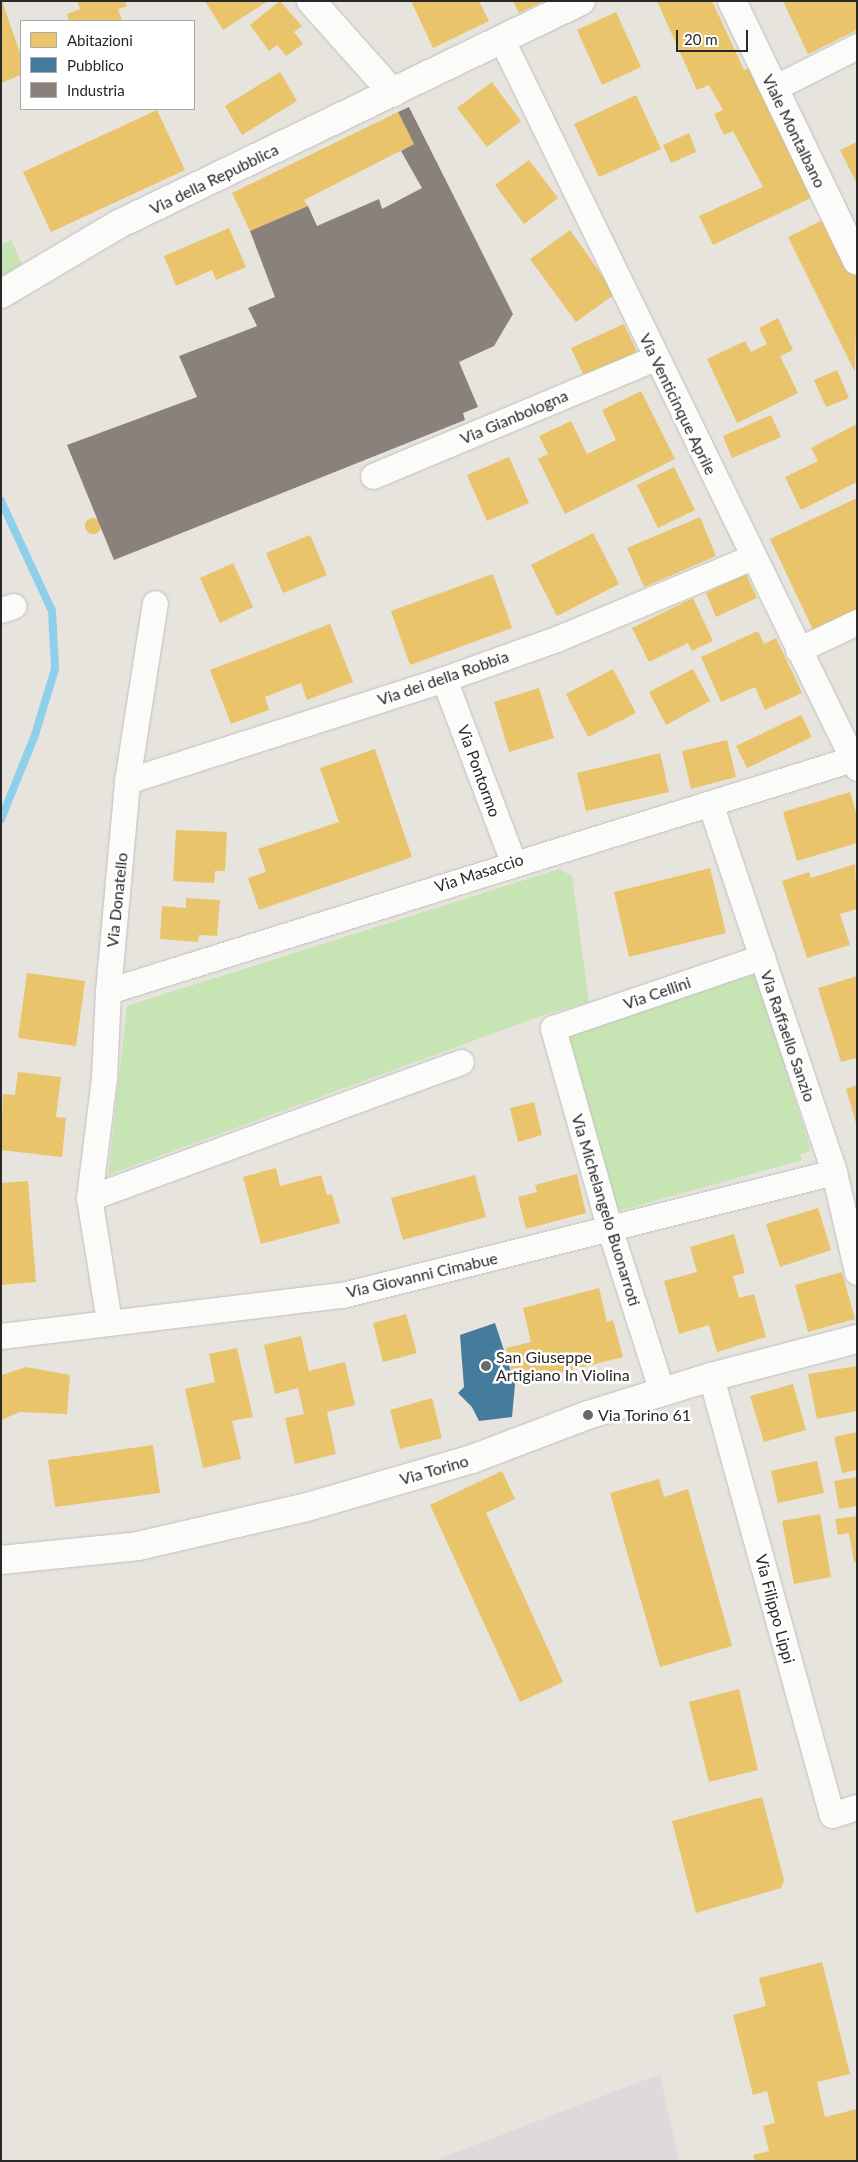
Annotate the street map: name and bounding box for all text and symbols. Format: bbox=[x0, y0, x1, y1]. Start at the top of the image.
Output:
legend bbox=[20, 20, 195, 110]
scale bar bbox=[678, 20, 750, 52]
text: 20 m bbox=[684, 30, 718, 48]
text: Abitazioni bbox=[67, 31, 133, 49]
text: Pubblico bbox=[67, 56, 124, 74]
street label: Viale Montalbano bbox=[758, 71, 830, 191]
text: Industria bbox=[67, 81, 125, 99]
street label: Via della Repubblica bbox=[147, 140, 281, 218]
street label: Via Venticinque Aprile bbox=[635, 330, 721, 478]
street label: Via Gianbologna bbox=[457, 386, 571, 448]
street label: Via dei della Robbia bbox=[375, 647, 511, 709]
street label: Via Pontormo bbox=[453, 722, 505, 820]
street label: Via Masaccio bbox=[432, 850, 526, 896]
street label: Via Donatello bbox=[102, 852, 132, 948]
street label: Via Raffaello Sanzio bbox=[756, 968, 820, 1104]
street label: Via Cellini bbox=[621, 973, 693, 1013]
street label: Via Michelangelo Buonarroti bbox=[568, 1112, 644, 1308]
street label: Via Giovanni Cimabue bbox=[344, 1248, 500, 1302]
place label: San Giuseppe Artigiano In Violina bbox=[496, 1347, 630, 1385]
marker: San Giuseppe Artigiano In Violina bbox=[480, 1360, 492, 1372]
place label: Via Torino 61 bbox=[598, 1405, 692, 1425]
marker: Via Torino 61 bbox=[582, 1409, 594, 1421]
street label: Via Torino bbox=[397, 1451, 471, 1489]
street label: Via Filippo Lippi bbox=[751, 1552, 799, 1666]

